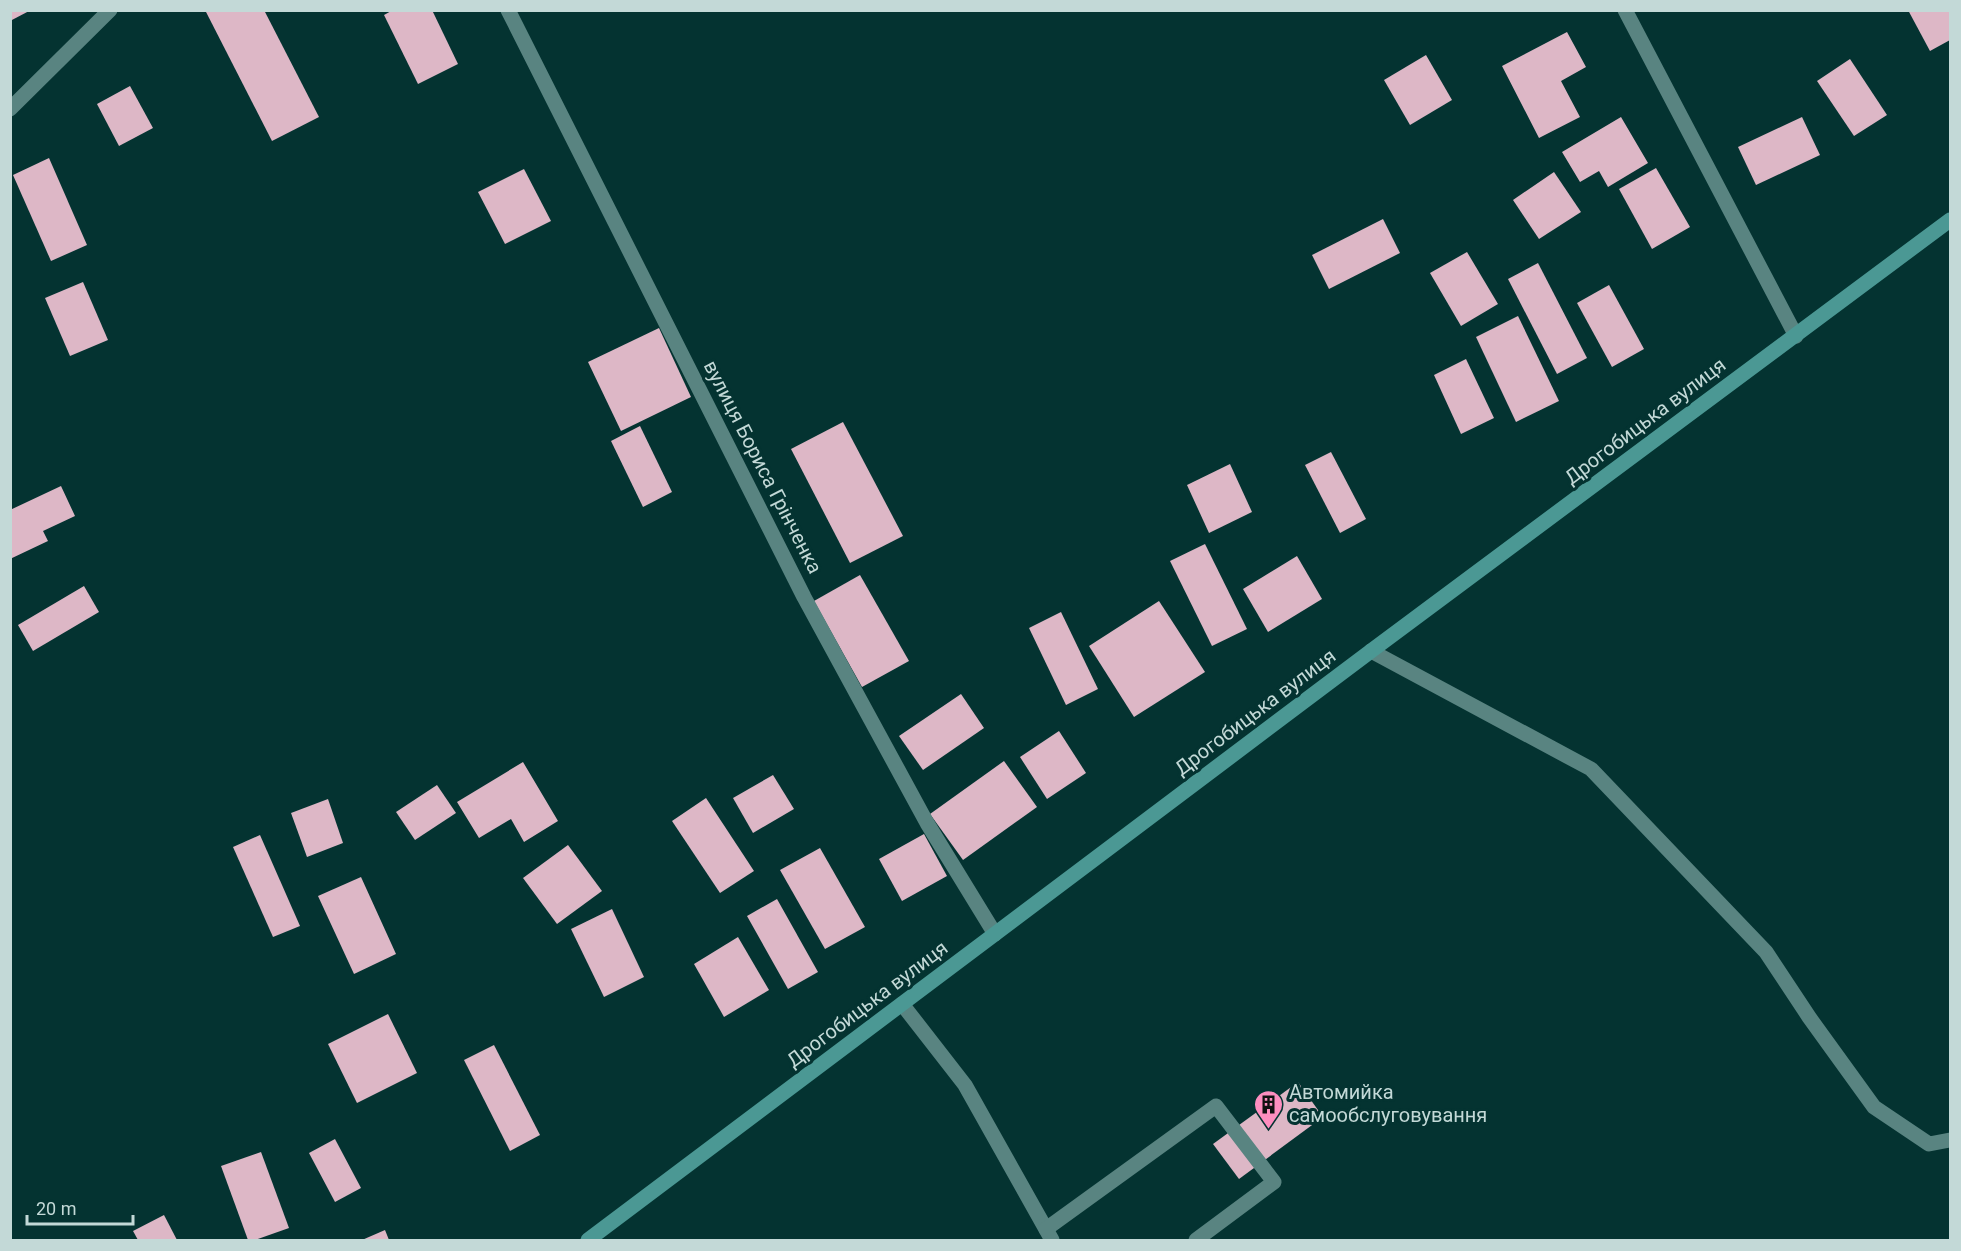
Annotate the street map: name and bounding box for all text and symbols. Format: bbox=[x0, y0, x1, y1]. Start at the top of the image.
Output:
street label: Дрогобицька вулиця bbox=[1560, 353, 1730, 489]
street label: вулиця Бориса Грінченка bbox=[699, 356, 827, 578]
street label: Дрогобицька вулиця bbox=[1170, 644, 1340, 780]
street label: Дрогобицька вулиця bbox=[782, 936, 952, 1072]
place label: Автомийка самообслуговування bbox=[1289, 1080, 1487, 1127]
building icon: Автомийка самообслуговування bbox=[1252, 1088, 1284, 1130]
scale bar bbox=[27, 1188, 134, 1226]
text: 20 m bbox=[36, 1198, 76, 1219]

